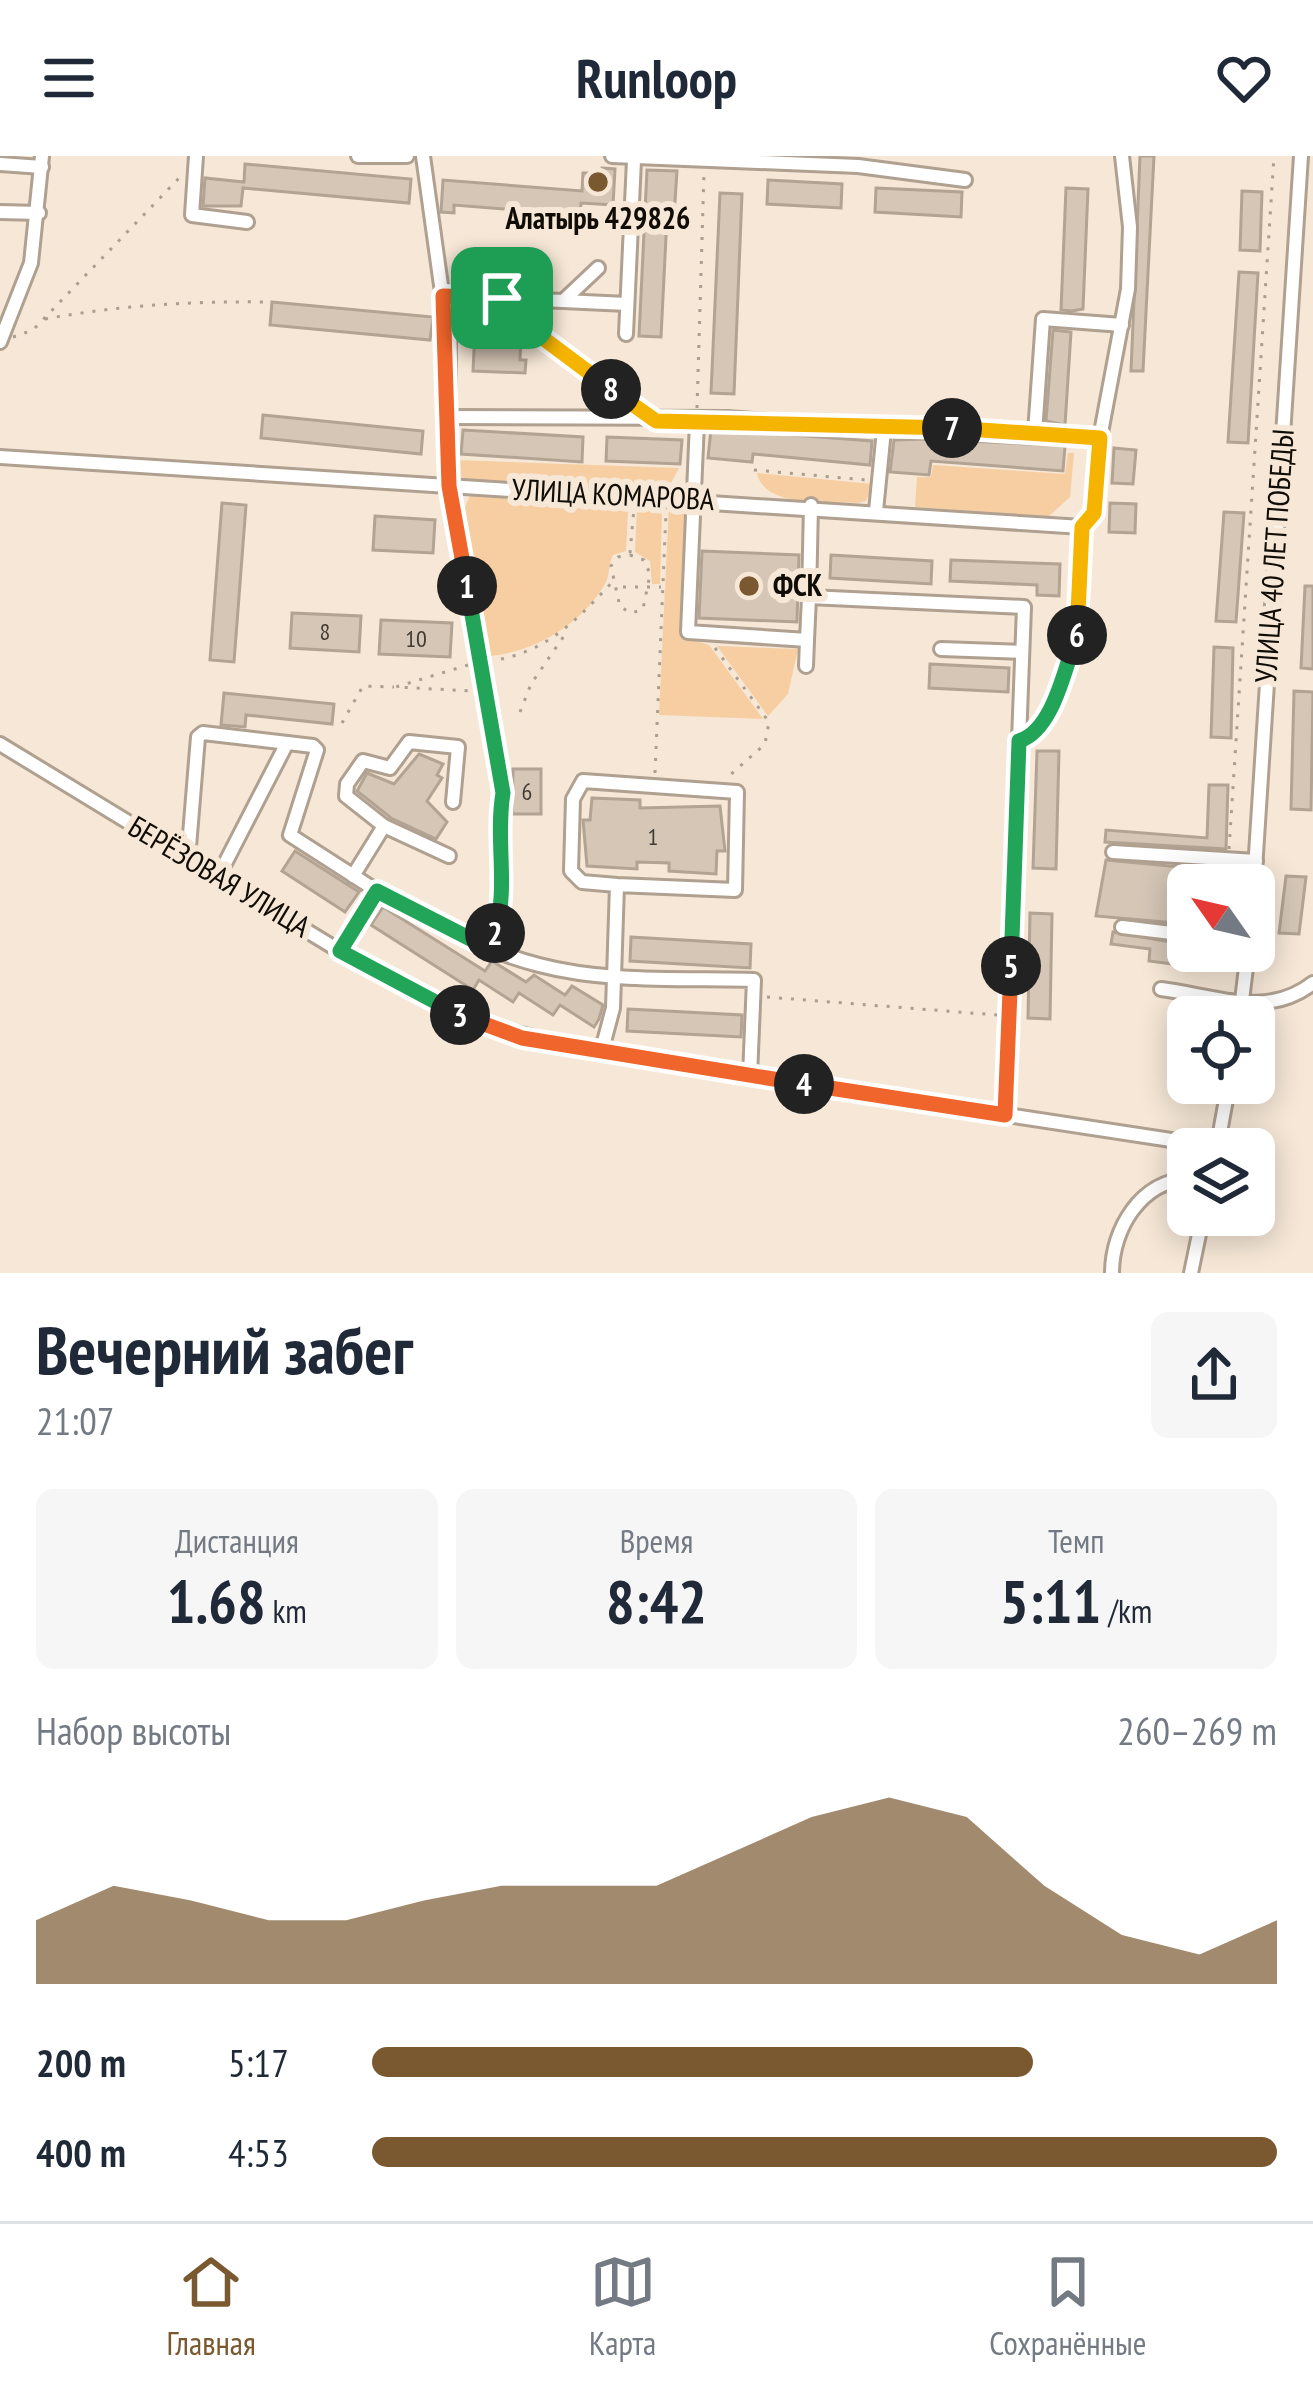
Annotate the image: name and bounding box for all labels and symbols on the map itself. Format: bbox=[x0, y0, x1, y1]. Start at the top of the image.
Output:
marker: Алатырь 429826 bbox=[585, 169, 611, 195]
place label: Алатырь 429826 bbox=[505, 198, 690, 237]
pin bbox=[451, 247, 553, 349]
pin: 8 bbox=[581, 359, 641, 419]
pin: 7 bbox=[922, 398, 982, 458]
street label: УЛИЦА 40 ЛЕТ ПОБЕДЫ bbox=[1245, 428, 1302, 684]
street label: УЛИЦА КОМАРОВА bbox=[511, 469, 716, 518]
pin: 1 bbox=[437, 556, 497, 616]
place label: ФСК bbox=[773, 565, 823, 604]
marker: ФСК bbox=[736, 573, 762, 599]
pin: 6 bbox=[1047, 605, 1107, 665]
house number: 8 bbox=[320, 616, 330, 647]
house number: 10 bbox=[405, 623, 427, 654]
house number: 6 bbox=[522, 776, 532, 807]
street label: БЕРЁЗОВАЯ УЛИЦА bbox=[122, 806, 318, 946]
house number: 1 bbox=[648, 821, 658, 852]
north arrow bbox=[1167, 864, 1275, 972]
pin: 2 bbox=[465, 903, 525, 963]
pin: 5 bbox=[981, 936, 1041, 996]
pin: 3 bbox=[430, 985, 490, 1045]
pin: 4 bbox=[774, 1054, 834, 1114]

